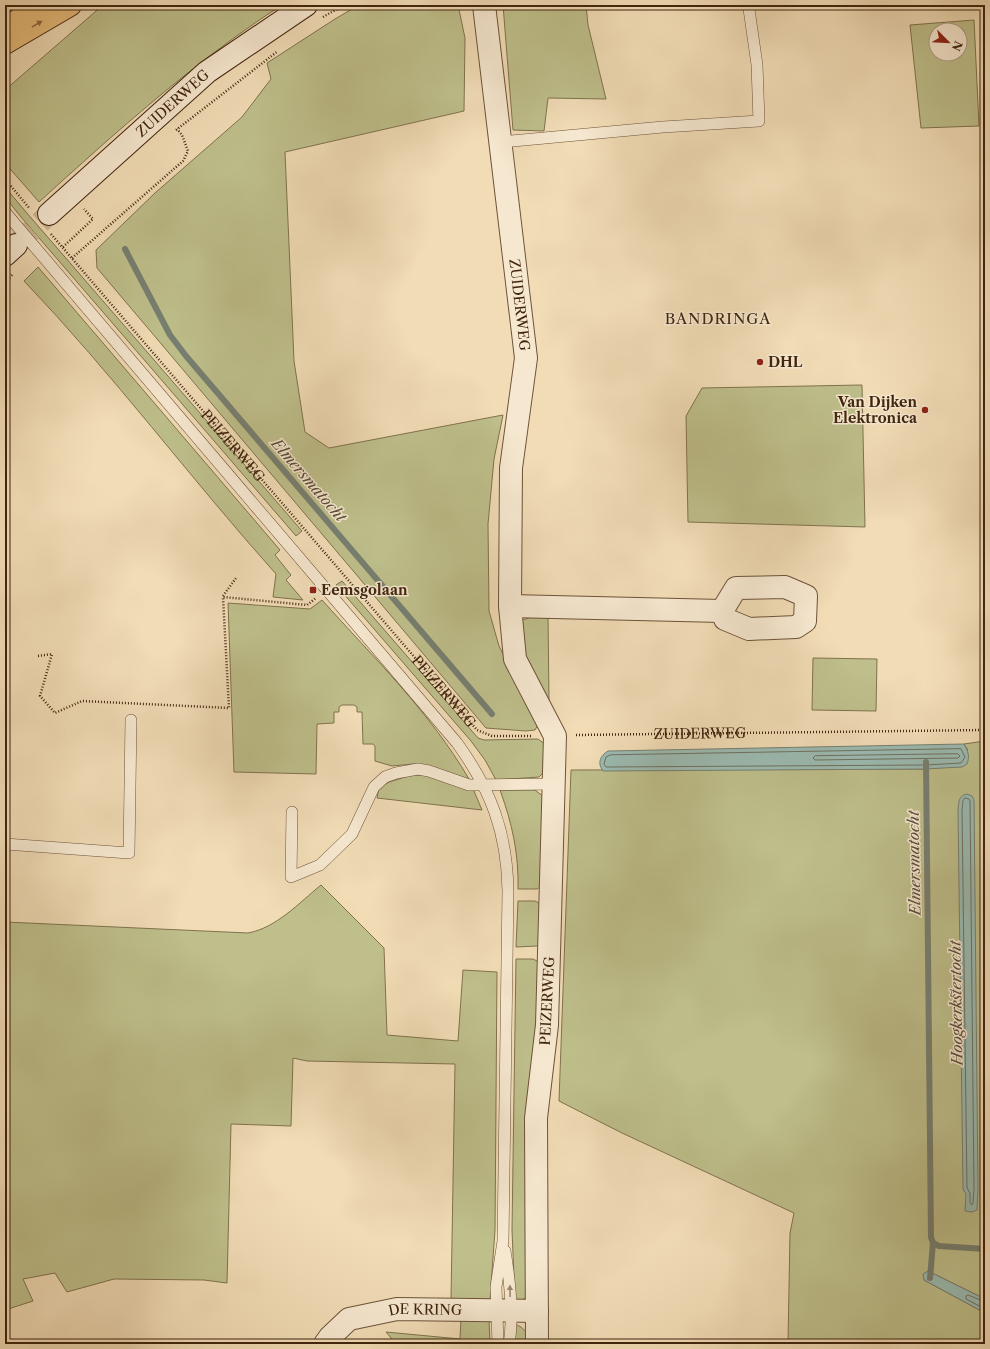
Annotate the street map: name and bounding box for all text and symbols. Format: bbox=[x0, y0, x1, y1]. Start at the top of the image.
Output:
one-way arrow bbox=[31, 21, 43, 28]
north arrow bbox=[928, 22, 968, 62]
text: N bbox=[949, 39, 965, 54]
street label: ZUIDERWEG bbox=[132, 65, 213, 141]
street label: ZUIDERWEG bbox=[505, 258, 534, 352]
district label: BANDRINGA bbox=[665, 309, 771, 328]
place label: DHL bbox=[768, 353, 803, 371]
marker: DHL bbox=[755, 357, 765, 367]
place label: Van Dijken Elektronica bbox=[833, 393, 918, 427]
marker: Van Dijken Elektronica bbox=[920, 405, 930, 415]
street label: PEIZERWEG bbox=[197, 406, 269, 485]
water label: Elmersmatocht bbox=[267, 433, 351, 526]
place label: Eemsgolaan bbox=[321, 581, 408, 599]
marker: Eemsgolaan bbox=[308, 585, 318, 595]
street label: PEIZERWEG bbox=[408, 652, 480, 731]
street label: ZUIDERWEG bbox=[654, 724, 746, 743]
water label: Elmersmatocht bbox=[904, 810, 924, 917]
water label: Hoogkerkstertocht bbox=[945, 940, 967, 1067]
street label: PEIZERWEG bbox=[536, 956, 558, 1046]
one-way arrow bbox=[507, 1284, 513, 1297]
street label: DE KRING bbox=[387, 1300, 462, 1320]

